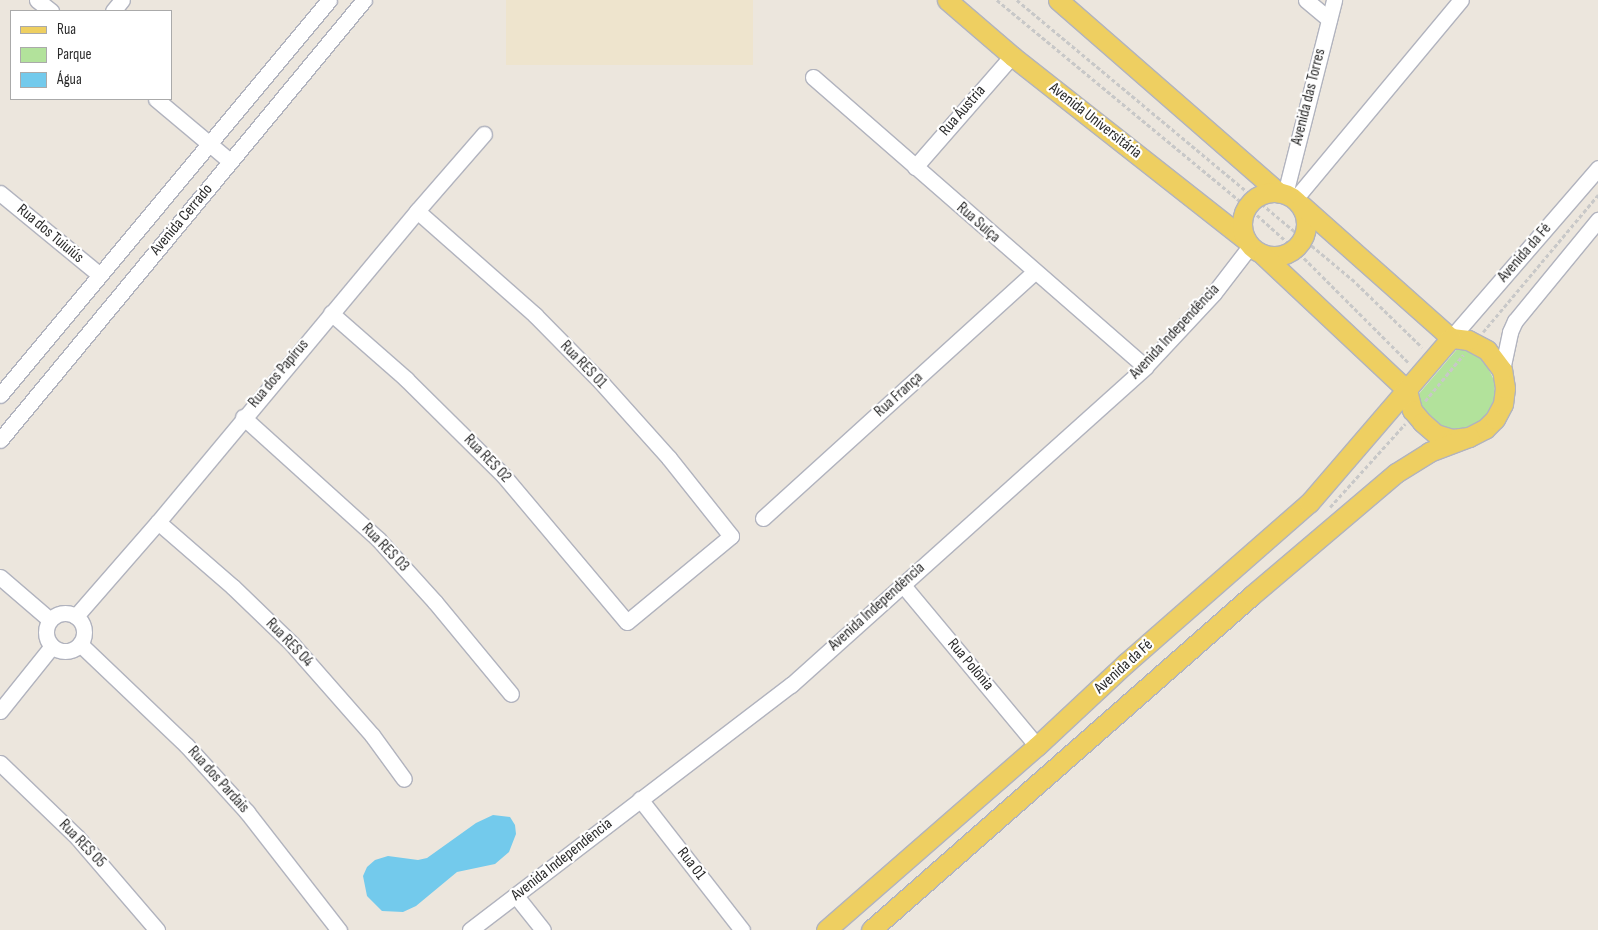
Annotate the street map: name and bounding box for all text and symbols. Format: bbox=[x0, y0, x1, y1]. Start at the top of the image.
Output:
legend bbox=[10, 10, 172, 100]
text: Rua bbox=[57, 20, 76, 39]
text: Parque bbox=[57, 45, 92, 64]
street label: Avenida das Torres bbox=[1288, 47, 1330, 147]
text: Água bbox=[57, 70, 82, 89]
street label: Avenida Universitária bbox=[1045, 79, 1145, 163]
street label: Rua Áustria bbox=[936, 82, 990, 140]
street label: Avenida Cerrado bbox=[147, 181, 217, 259]
street label: Rua Suíça bbox=[952, 199, 1004, 247]
street label: Rua dos Tuiuiús bbox=[13, 200, 87, 268]
street label: Avenida da Fé bbox=[1494, 220, 1556, 286]
street label: Avenida Independência bbox=[1126, 281, 1224, 383]
street label: Rua dos Papírus bbox=[245, 336, 313, 412]
street label: Rua RES 01 bbox=[556, 337, 610, 393]
street label: Rua França bbox=[871, 368, 927, 422]
street label: Rua RES 02 bbox=[459, 431, 515, 487]
street label: Rua RES 03 bbox=[357, 520, 413, 576]
street label: Avenida Independência bbox=[825, 559, 929, 655]
street label: Rua RES 04 bbox=[261, 615, 317, 671]
street label: Rua Polônia bbox=[943, 635, 997, 695]
street label: Avenida da Fé bbox=[1091, 636, 1157, 698]
street label: Rua dos Pardais bbox=[183, 743, 253, 817]
street label: Avenida Independência bbox=[508, 815, 616, 905]
street label: Rua RES 05 bbox=[54, 816, 110, 872]
street label: Rua 01 bbox=[673, 844, 709, 884]

